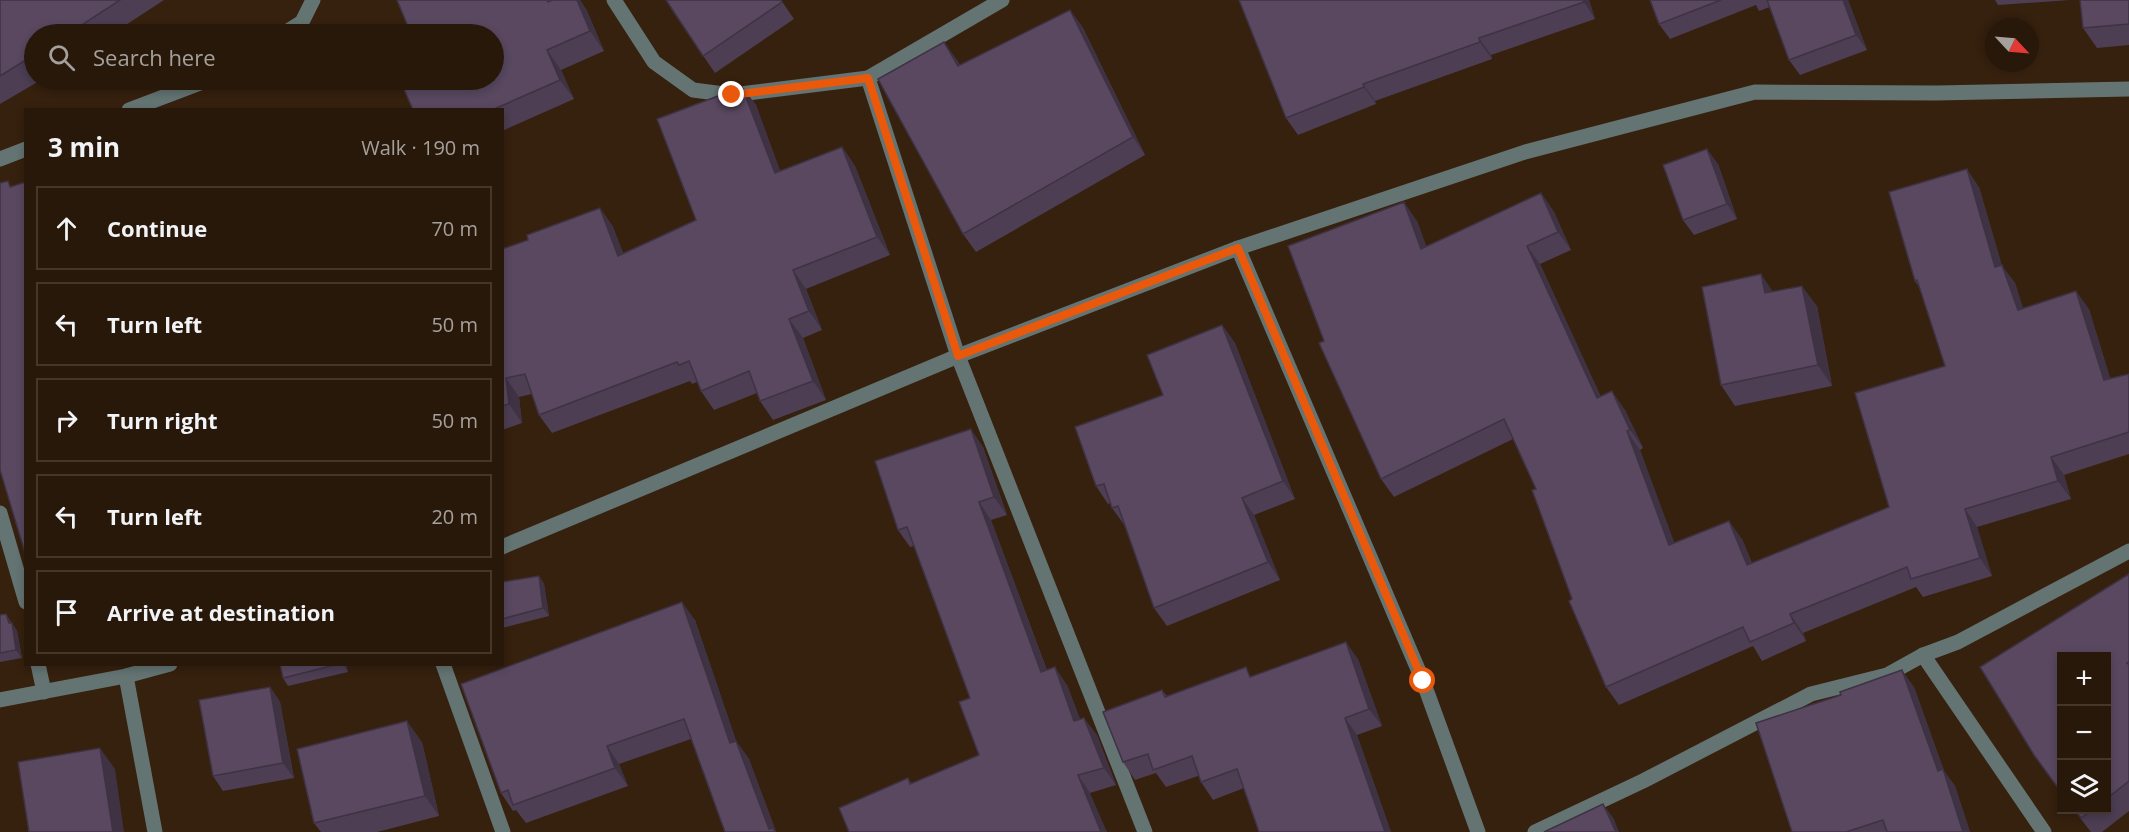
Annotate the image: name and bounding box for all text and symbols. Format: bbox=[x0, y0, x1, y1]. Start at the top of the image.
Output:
north arrow bbox=[1985, 18, 2039, 72]
search box bbox=[24, 24, 504, 90]
icon: search bbox=[45, 41, 78, 74]
text: Search here bbox=[93, 42, 216, 72]
route end bbox=[718, 81, 744, 107]
text: 3 min bbox=[48, 129, 120, 165]
text: Walk · 190 m bbox=[361, 134, 480, 161]
icon: ahead bbox=[50, 212, 83, 245]
text: Continue bbox=[107, 213, 207, 243]
text: 70 m bbox=[431, 215, 478, 242]
icon: left bbox=[50, 308, 83, 341]
text: Turn left bbox=[107, 309, 202, 339]
text: 50 m bbox=[431, 311, 478, 338]
icon: right bbox=[50, 404, 83, 437]
text: Turn right bbox=[107, 405, 218, 435]
text: 50 m bbox=[431, 407, 478, 434]
icon: left bbox=[50, 500, 83, 533]
text: Turn left bbox=[107, 501, 202, 531]
text: 20 m bbox=[431, 503, 478, 530]
icon: arrive bbox=[50, 596, 83, 629]
text: Arrive at destination bbox=[107, 597, 335, 627]
map controls bbox=[2057, 652, 2111, 814]
button: + bbox=[2057, 652, 2111, 706]
route start bbox=[1409, 667, 1435, 693]
button: − bbox=[2057, 706, 2111, 760]
button: layers bbox=[2057, 760, 2111, 814]

